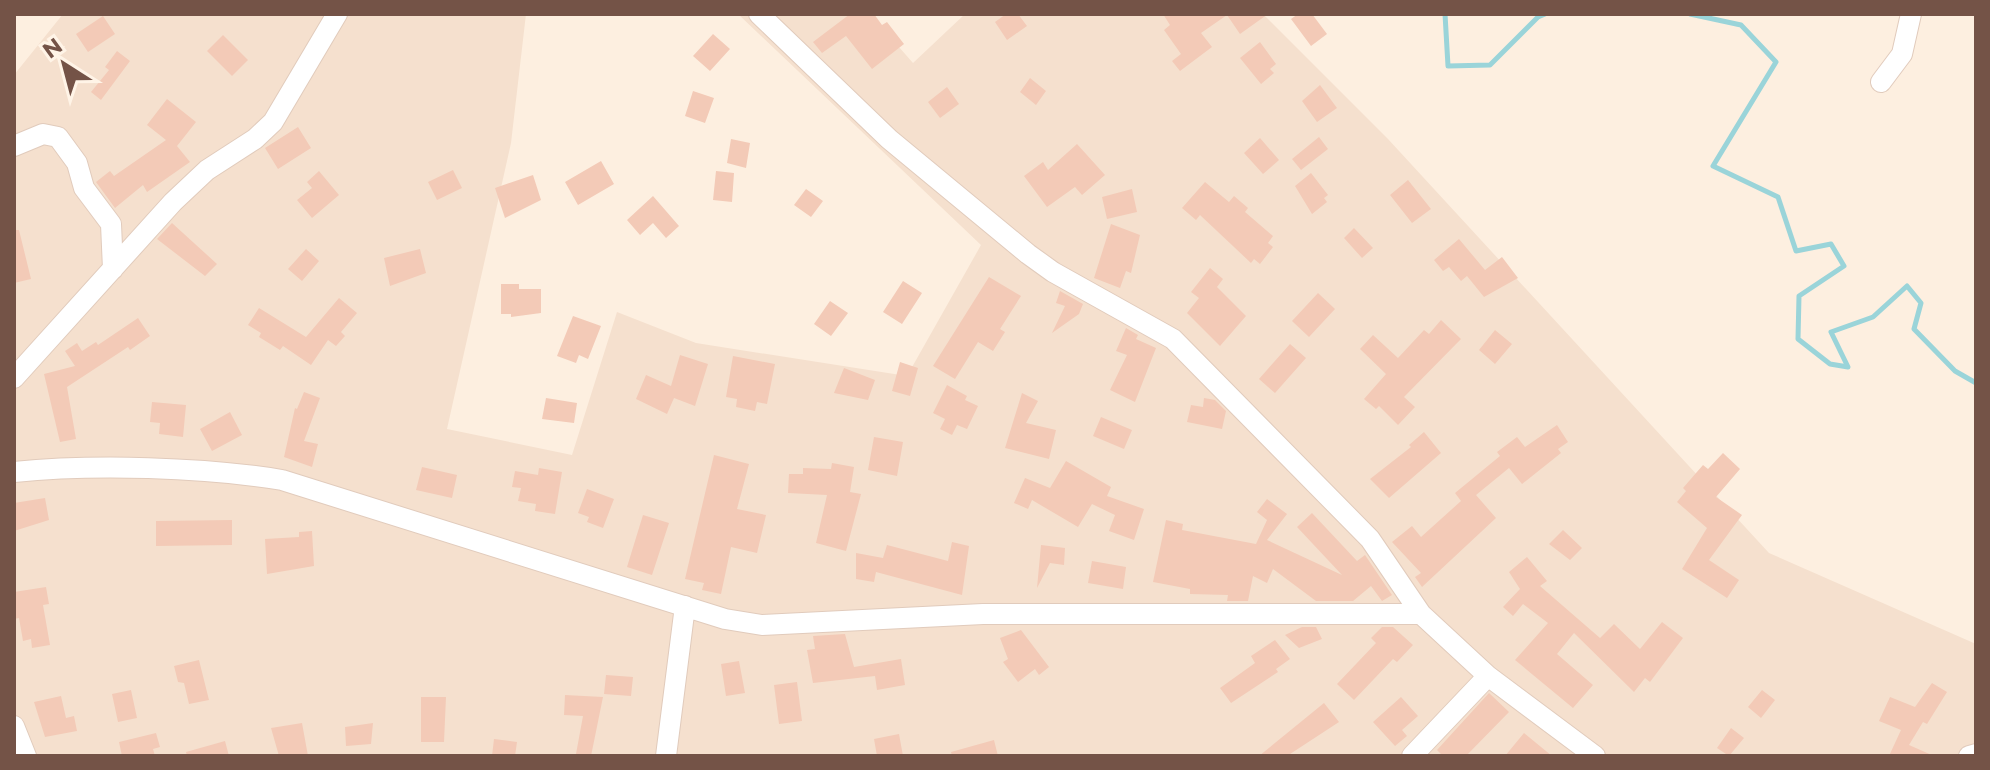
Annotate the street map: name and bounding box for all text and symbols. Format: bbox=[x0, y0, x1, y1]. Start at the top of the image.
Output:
north arrow bbox=[24, 24, 104, 104]
text: N bbox=[37, 32, 68, 64]

